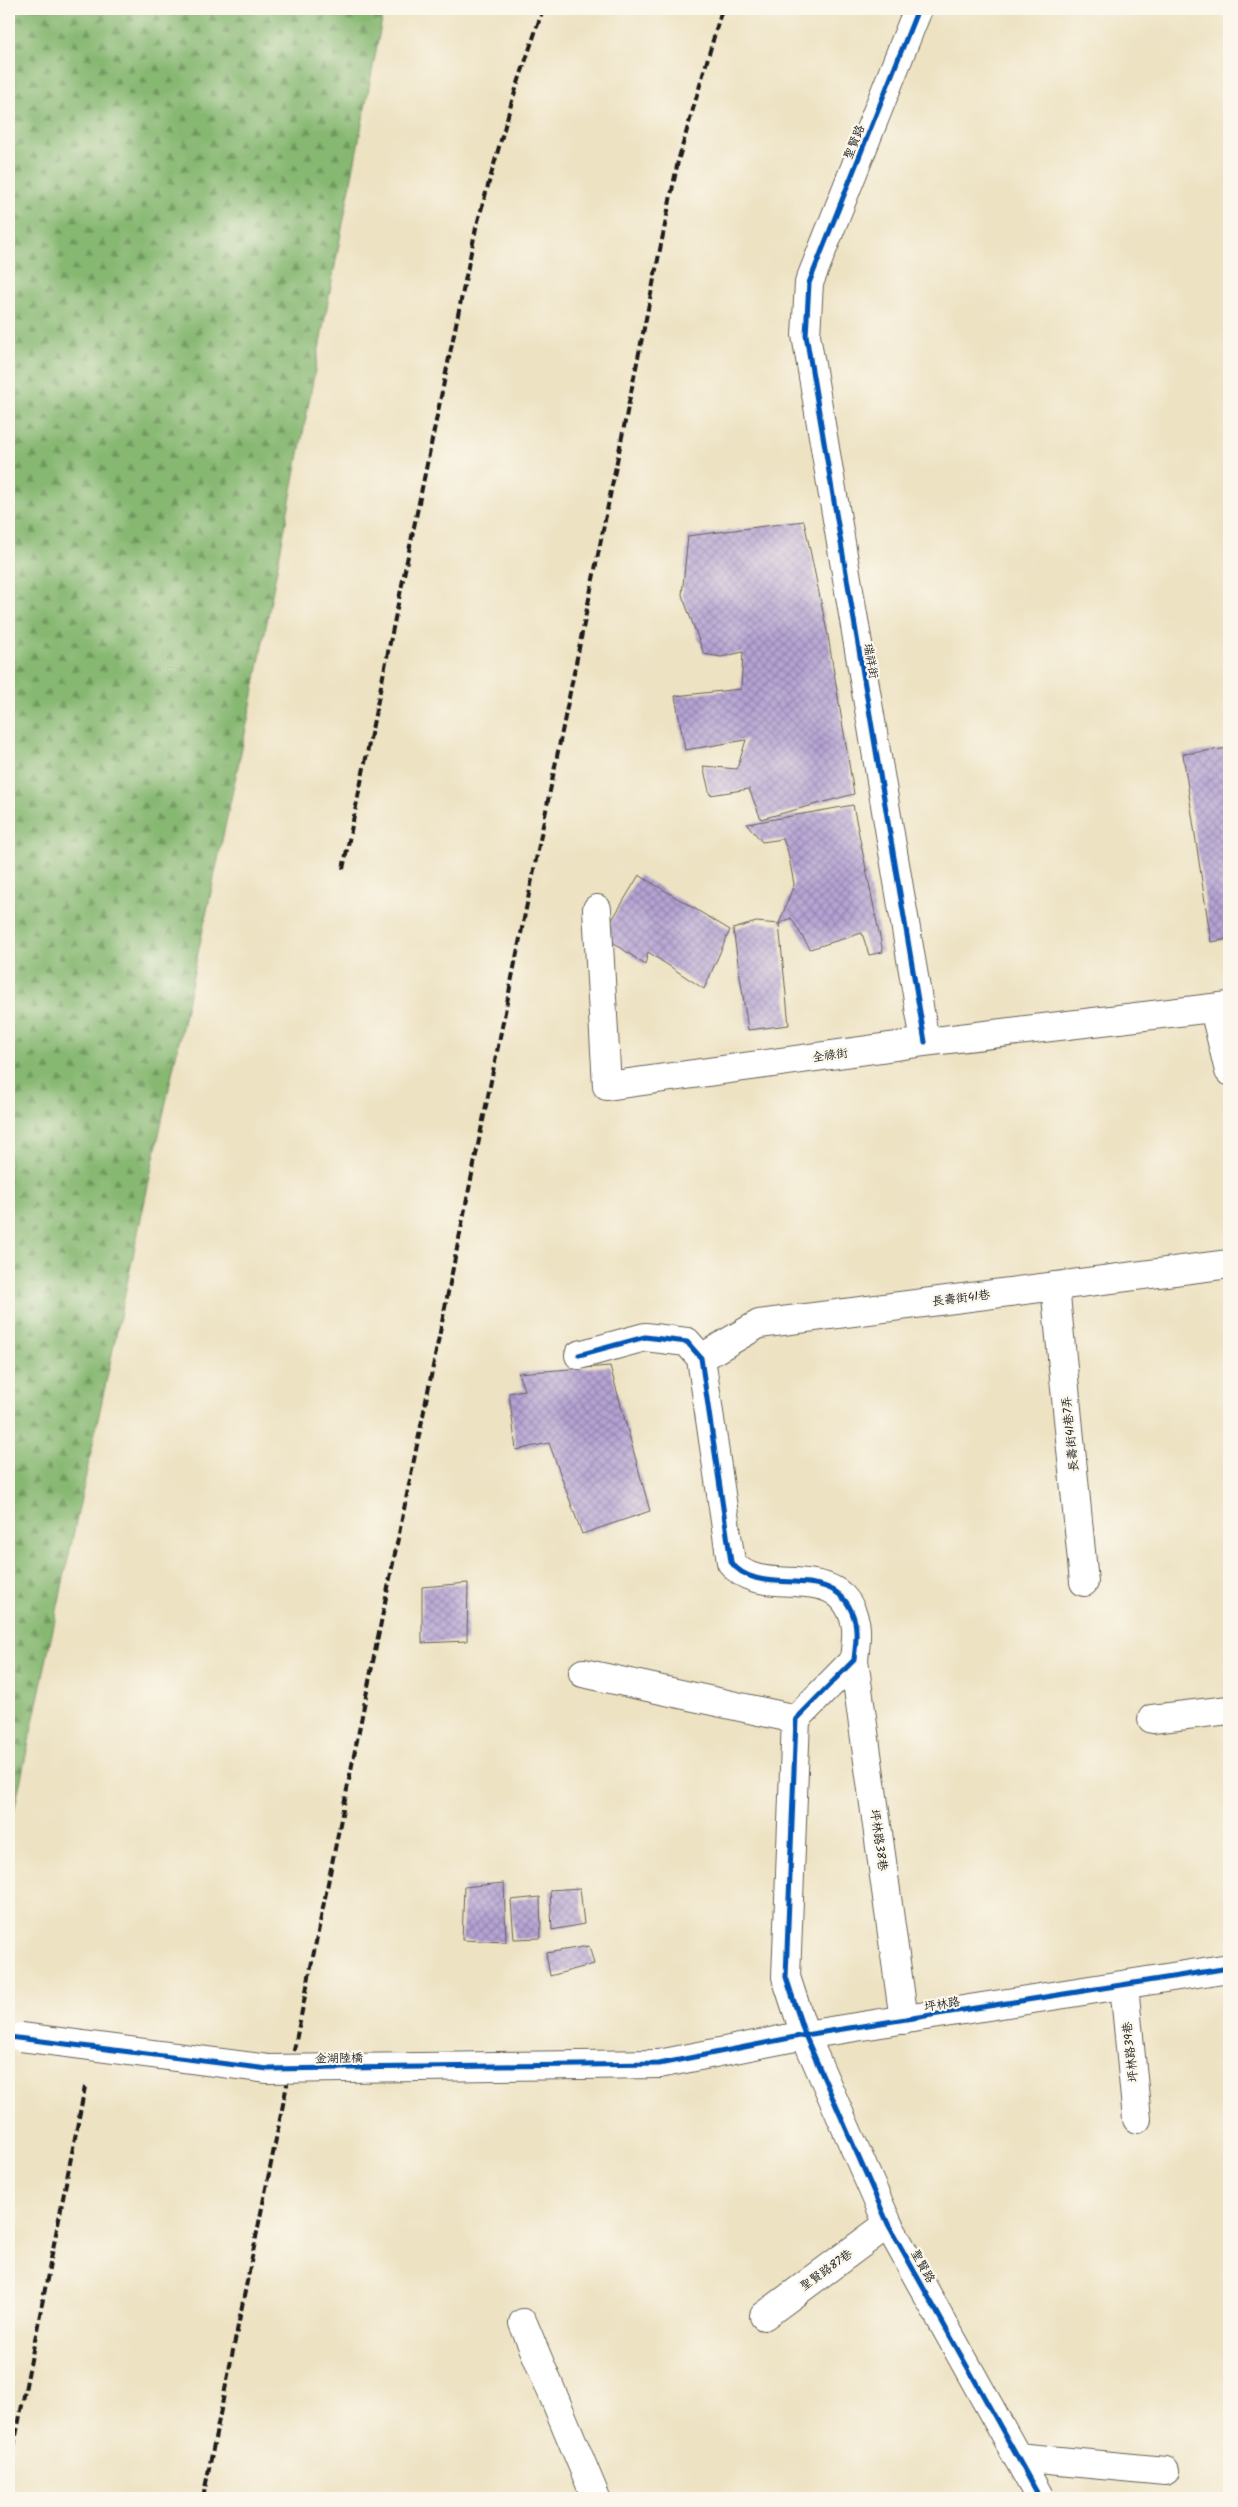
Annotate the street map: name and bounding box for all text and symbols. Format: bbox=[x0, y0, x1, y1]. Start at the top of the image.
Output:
street label: 聖賢路 bbox=[839, 122, 870, 162]
street label: 瑞祥街 bbox=[858, 642, 883, 680]
street label: 全祿街 bbox=[811, 1044, 849, 1067]
street label: 長壽街41巷 bbox=[931, 1286, 991, 1311]
street label: 長壽街41巷7弄 bbox=[1057, 1395, 1084, 1473]
street label: 坪林路38巷 bbox=[865, 1808, 892, 1872]
street label: 坪林路 bbox=[923, 1992, 961, 2017]
street label: 坪林路39巷 bbox=[1118, 2021, 1143, 2083]
street label: 金湖陸橋 bbox=[315, 2049, 363, 2068]
street label: 聖賢路87巷 bbox=[796, 2245, 856, 2296]
street label: 聖賢路 bbox=[906, 2246, 940, 2287]

